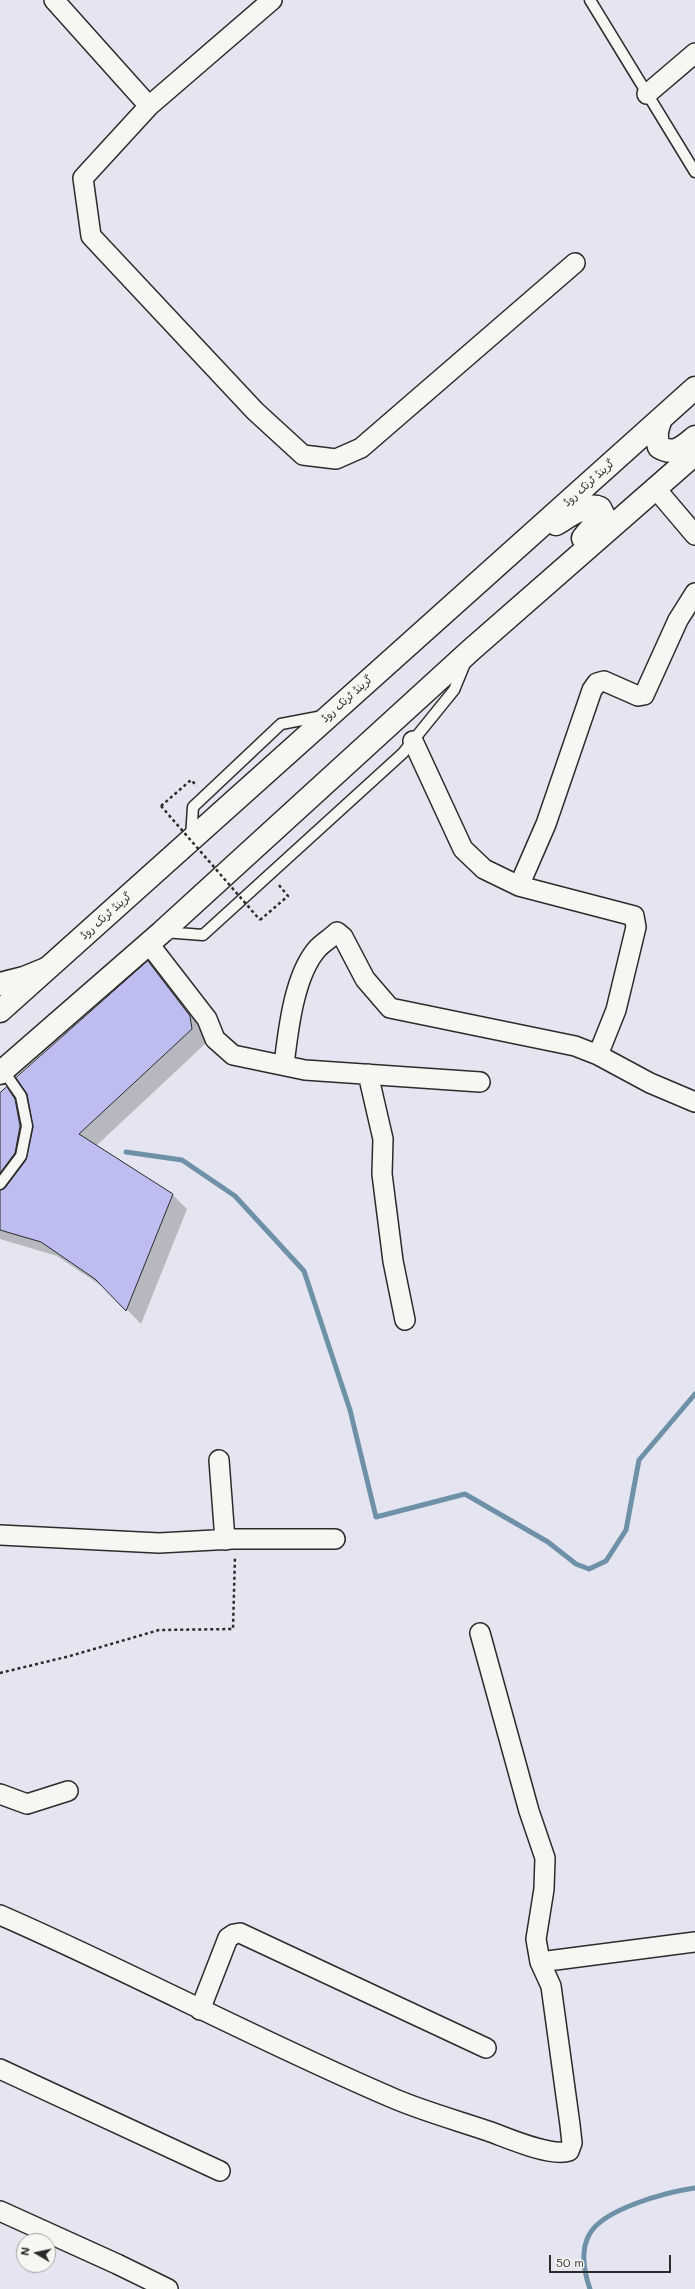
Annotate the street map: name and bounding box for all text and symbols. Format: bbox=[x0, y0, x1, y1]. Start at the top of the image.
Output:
street label: گرینڈ ٹرنک روڈ bbox=[561, 457, 617, 509]
street label: گرینڈ ٹرنک روڈ bbox=[319, 673, 375, 725]
street label: گرینڈ ٹرنک روڈ bbox=[78, 890, 134, 942]
north arrow bbox=[16, 2233, 56, 2273]
text: N bbox=[17, 2246, 33, 2257]
scale bar bbox=[551, 2247, 673, 2273]
text: 50 m bbox=[556, 2254, 584, 2270]

